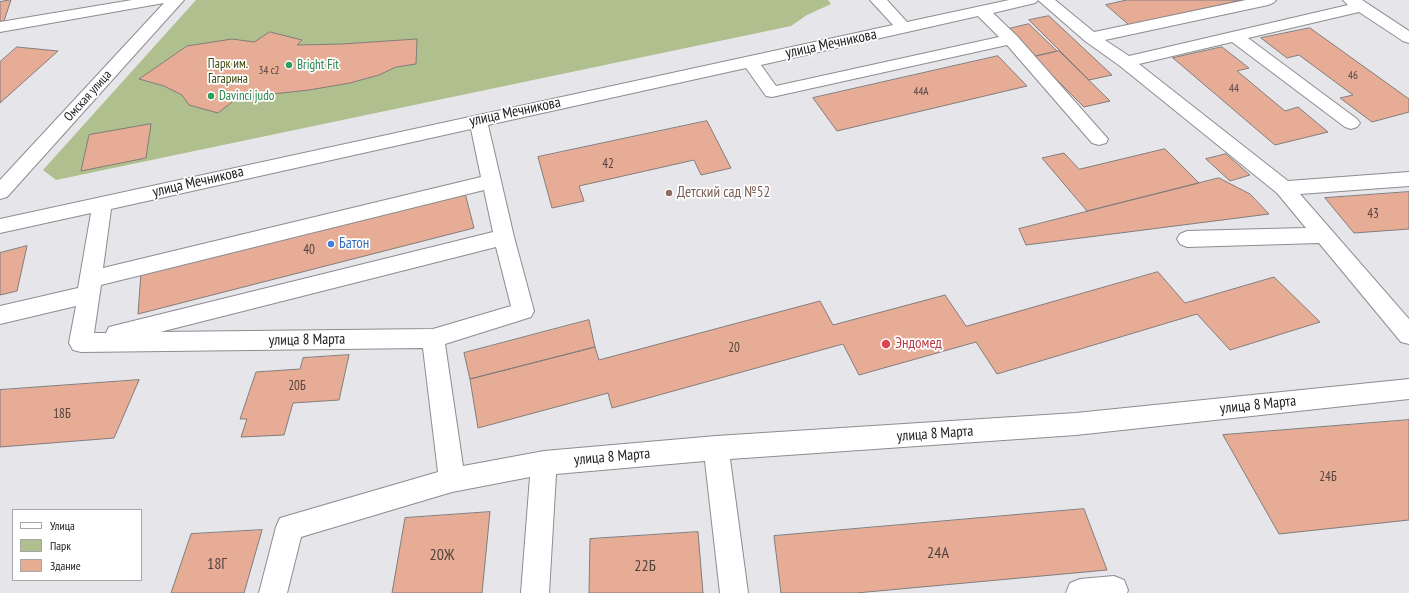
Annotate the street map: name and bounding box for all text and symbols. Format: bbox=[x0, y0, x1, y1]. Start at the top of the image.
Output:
street label: улица Мечникова bbox=[784, 26, 878, 62]
park label: Парк им. Гагарина bbox=[208, 56, 248, 87]
place label: Bright Fit bbox=[297, 57, 339, 73]
marker: Bright Fit bbox=[284, 60, 294, 70]
house number: 34 с2 bbox=[258, 64, 280, 78]
street label: Омская улица bbox=[61, 67, 115, 125]
house number: 46 bbox=[1348, 69, 1358, 83]
house number: 44 bbox=[1229, 82, 1239, 96]
house number: 44А bbox=[913, 85, 929, 99]
place label: Davinci judo bbox=[219, 88, 274, 104]
marker: Davinci judo bbox=[206, 91, 216, 101]
street label: улица Мечникова bbox=[468, 94, 562, 130]
house number: 42 bbox=[602, 156, 614, 172]
street label: улица Мечникова bbox=[151, 163, 245, 201]
place label: Детский сад №52 bbox=[677, 184, 770, 202]
marker: Детский сад №52 bbox=[664, 188, 674, 198]
house number: 43 bbox=[1367, 206, 1379, 222]
place label: Батон bbox=[339, 235, 369, 253]
marker: Батон bbox=[326, 239, 336, 249]
house number: 40 bbox=[303, 242, 315, 258]
street label: улица 8 Марта bbox=[269, 330, 345, 350]
place label: Эндомед bbox=[895, 335, 942, 353]
marker: Эндомед bbox=[880, 338, 892, 350]
house number: 20 bbox=[728, 340, 740, 356]
house number: 20Б bbox=[288, 378, 306, 394]
street label: улица 8 Марта bbox=[1219, 392, 1297, 418]
house number: 18Б bbox=[53, 406, 71, 422]
street label: улица 8 Марта bbox=[896, 422, 974, 446]
street label: улица 8 Марта bbox=[573, 445, 651, 469]
house number: 24Б bbox=[1319, 469, 1337, 485]
legend bbox=[12, 509, 142, 581]
text: Улица bbox=[50, 518, 75, 533]
text: Парк bbox=[50, 538, 71, 553]
house number: 24А bbox=[927, 543, 949, 563]
house number: 20Ж bbox=[430, 545, 454, 565]
house number: 18Г bbox=[207, 554, 227, 574]
house number: 22Б bbox=[634, 556, 656, 576]
text: Здание bbox=[50, 558, 81, 573]

